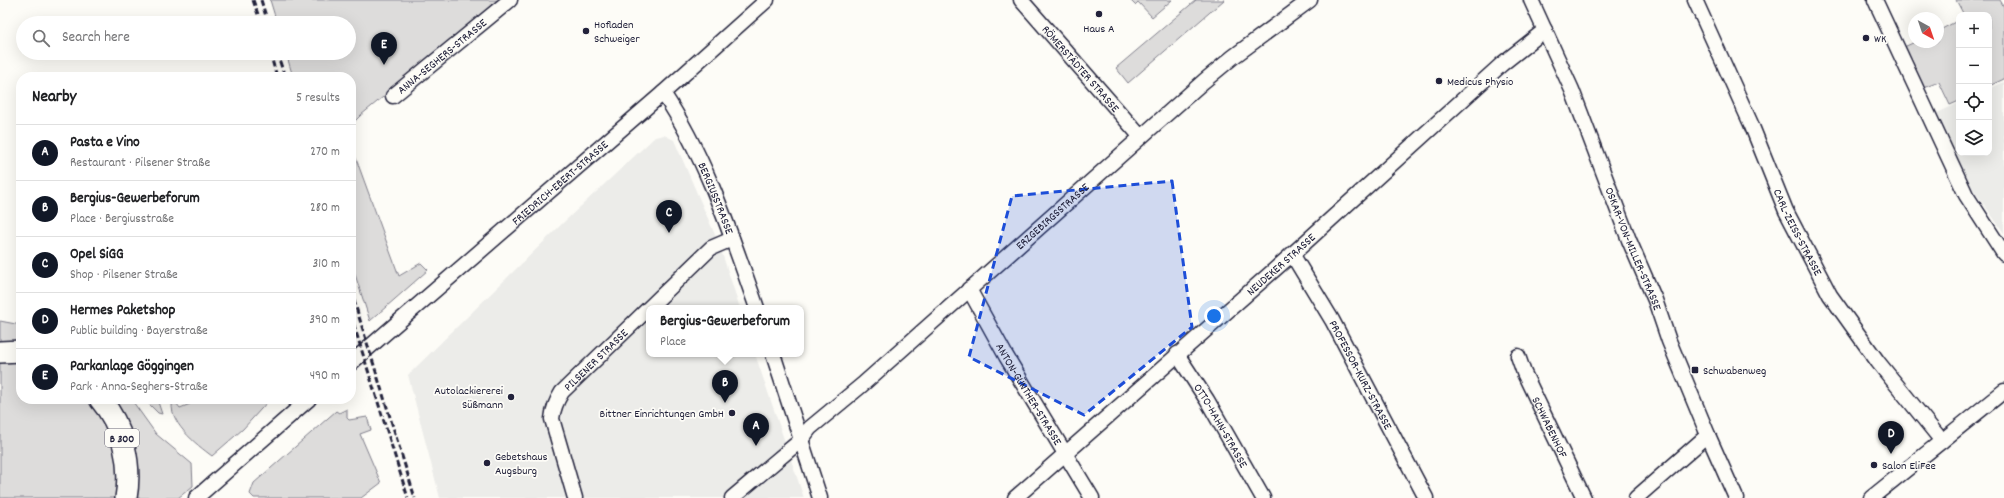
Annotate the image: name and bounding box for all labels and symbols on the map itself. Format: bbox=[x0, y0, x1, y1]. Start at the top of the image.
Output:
marker: Haus A bbox=[1094, 9, 1104, 19]
north arrow bbox=[1908, 12, 1944, 48]
street label: ANNA-SEGHERS-STRASSE bbox=[394, 15, 492, 99]
place label: Hofladen Schweiger bbox=[594, 17, 640, 48]
place label: Haus A bbox=[1083, 21, 1115, 38]
street label: RÖMERSTÄDTER STRASSE bbox=[1037, 22, 1123, 117]
marker: Hofladen Schweiger bbox=[581, 26, 591, 36]
place label: WK bbox=[1874, 31, 1887, 48]
pin: E bbox=[371, 32, 397, 65]
marker: WK bbox=[1861, 33, 1871, 43]
place label: Medicus Physio bbox=[1447, 74, 1513, 91]
marker: Medicus Physio bbox=[1434, 76, 1444, 86]
street label: FRIEDRICH-EBERT-STRASSE bbox=[509, 137, 613, 230]
street label: BERGIUSSTRASSE bbox=[692, 160, 737, 238]
street label: ERZGEBIRGSSTRASSE bbox=[1013, 179, 1094, 254]
street label: OSKAR-VON-MILLER-STRASSE bbox=[1600, 185, 1665, 313]
street label: CARL-ZEISS-STRASSE bbox=[1768, 187, 1826, 280]
pin: C bbox=[656, 200, 682, 233]
street label: NEUDEKER STRASSE bbox=[1243, 230, 1320, 300]
your location bbox=[1204, 306, 1224, 326]
street label: PROFESSOR-KURZ-STRASSE bbox=[1324, 318, 1396, 434]
street label: PILSENER STRASSE bbox=[561, 325, 633, 396]
street label: ANTON-GÜNTHER-STRASSE bbox=[991, 340, 1066, 450]
place label: Schwabenweg bbox=[1703, 363, 1766, 380]
marker: Schwabenweg bbox=[1690, 365, 1700, 375]
pin: B bbox=[712, 370, 738, 403]
street label: OTTO-HAHN-STRASSE bbox=[1189, 381, 1251, 472]
place label: Autolackiererei Süßmann bbox=[434, 383, 503, 414]
marker: Autolackiererei Süßmann bbox=[506, 392, 516, 402]
street label: SCHWABENHOF bbox=[1527, 394, 1571, 462]
place label: Bittner Einrichtungen GmbH bbox=[599, 406, 724, 423]
marker: Bittner Einrichtungen GmbH bbox=[727, 408, 737, 418]
pin: A bbox=[743, 413, 769, 446]
pin: D bbox=[1878, 421, 1904, 454]
road number: B 300 bbox=[105, 429, 139, 447]
place label: Gebetshaus Augsburg bbox=[495, 449, 548, 480]
marker: Gebetshaus Augsburg bbox=[482, 458, 492, 468]
place label: Salon EliFee bbox=[1882, 458, 1936, 475]
marker: Salon EliFee bbox=[1869, 460, 1879, 470]

